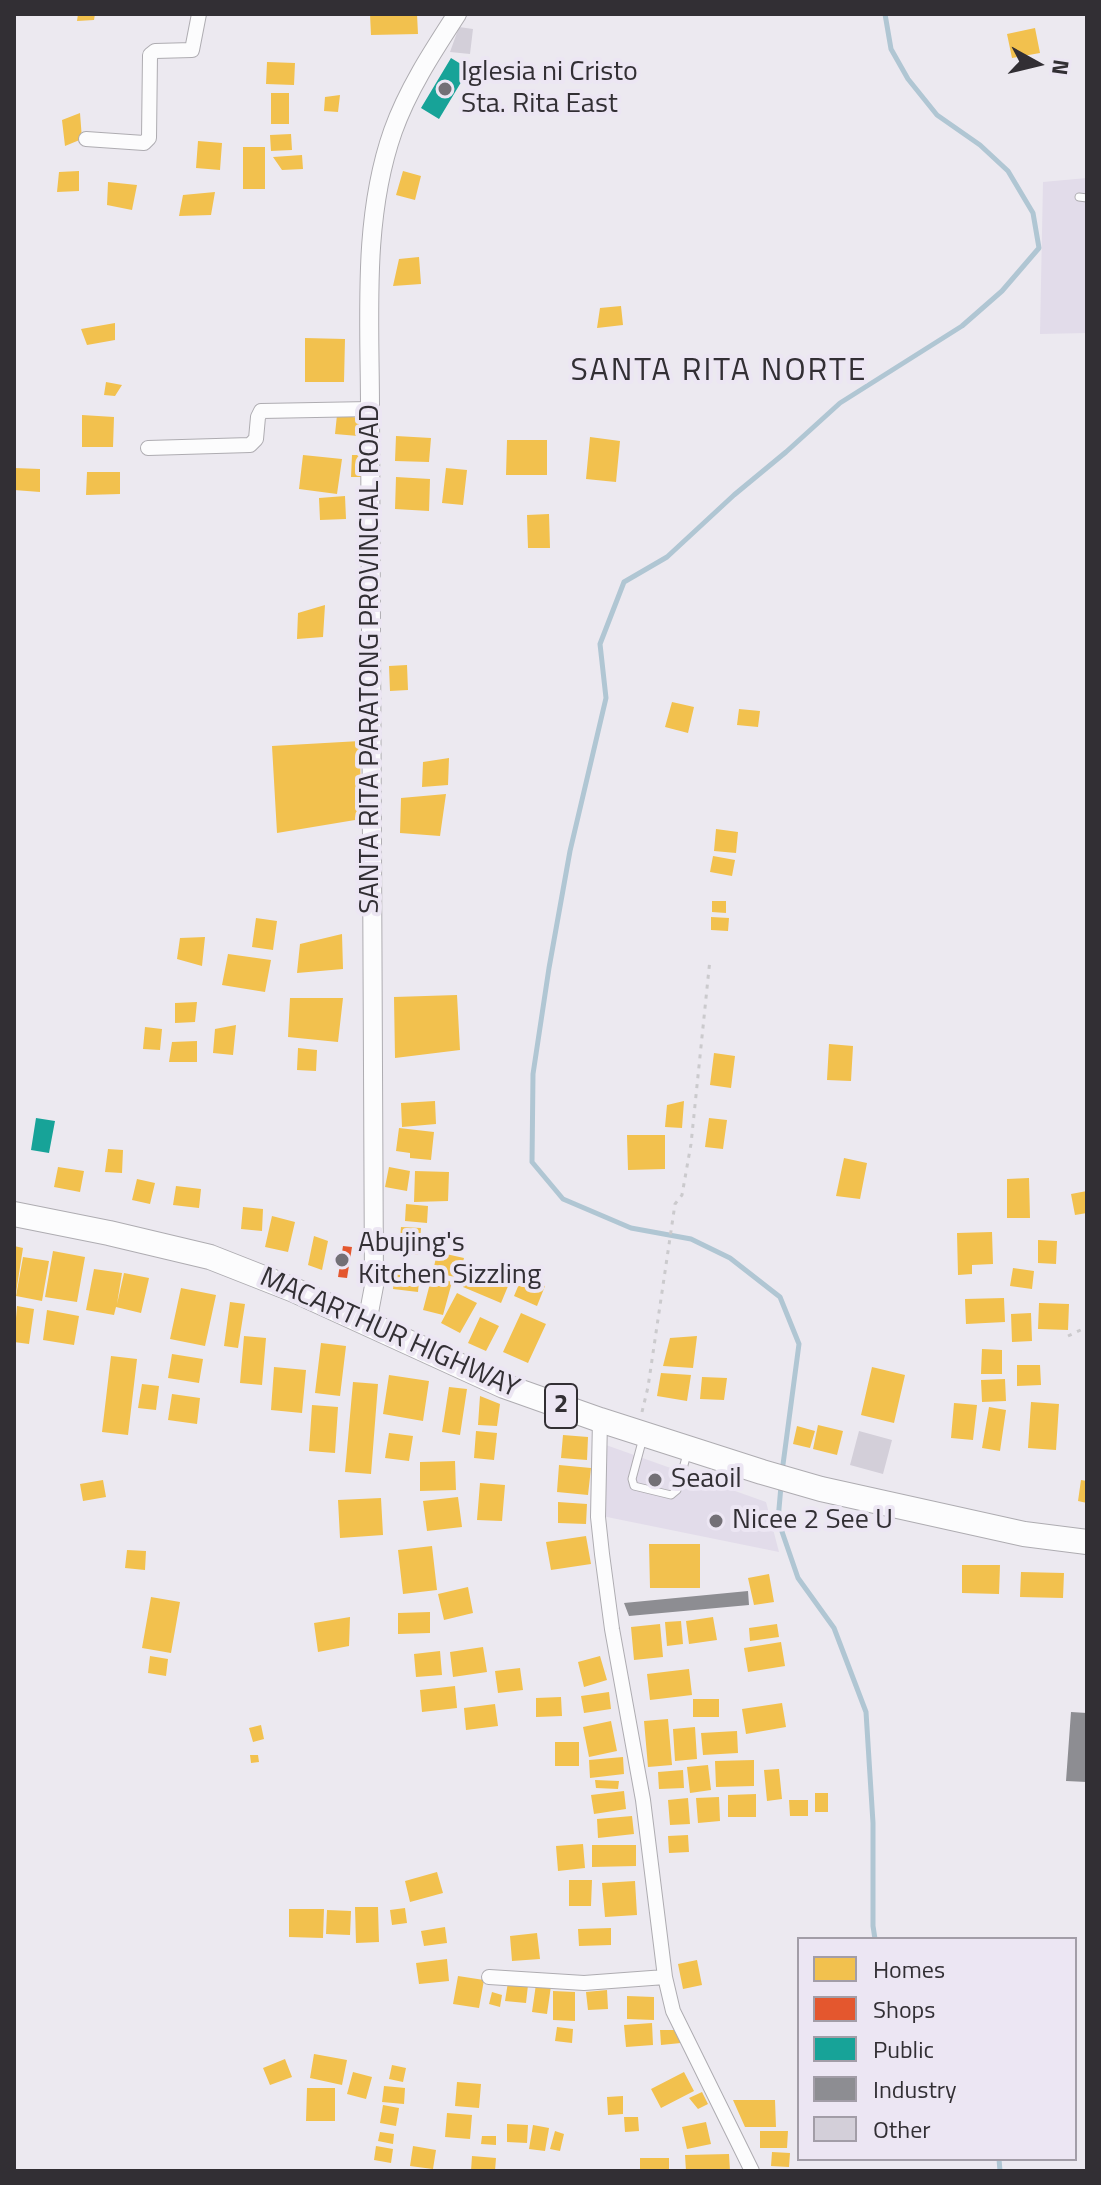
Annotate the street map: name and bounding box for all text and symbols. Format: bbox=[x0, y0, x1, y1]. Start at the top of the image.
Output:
north arrow bbox=[997, 24, 1077, 104]
place label: Iglesia ni Cristo Sta. Rita East bbox=[461, 56, 638, 122]
text: N bbox=[1043, 57, 1079, 77]
marker: Iglesia ni Cristo Sta. Rita East bbox=[436, 80, 454, 98]
district label: SANTA RITA NORTE bbox=[571, 353, 867, 391]
street label: SANTA RITA PARATONG PROVINCIAL ROAD bbox=[354, 404, 388, 914]
place label: Abujing's Kitchen Sizzling bbox=[358, 1227, 541, 1293]
marker: Abujing's Kitchen Sizzling bbox=[333, 1251, 351, 1269]
street label: MACARTHUR HIGHWAY bbox=[254, 1262, 524, 1406]
road number: 2 bbox=[545, 1384, 577, 1428]
place label: Seaoil bbox=[671, 1463, 742, 1497]
marker: Seaoil bbox=[646, 1471, 664, 1489]
place label: Nicee 2 See U bbox=[732, 1504, 893, 1538]
marker: Nicee 2 See U bbox=[707, 1512, 725, 1530]
legend bbox=[797, 1937, 1077, 2161]
text: Homes bbox=[873, 1951, 945, 1987]
text: Shops bbox=[873, 1991, 935, 2027]
text: Public bbox=[873, 2031, 934, 2067]
text: Industry bbox=[873, 2071, 957, 2107]
text: Other bbox=[873, 2111, 931, 2147]

